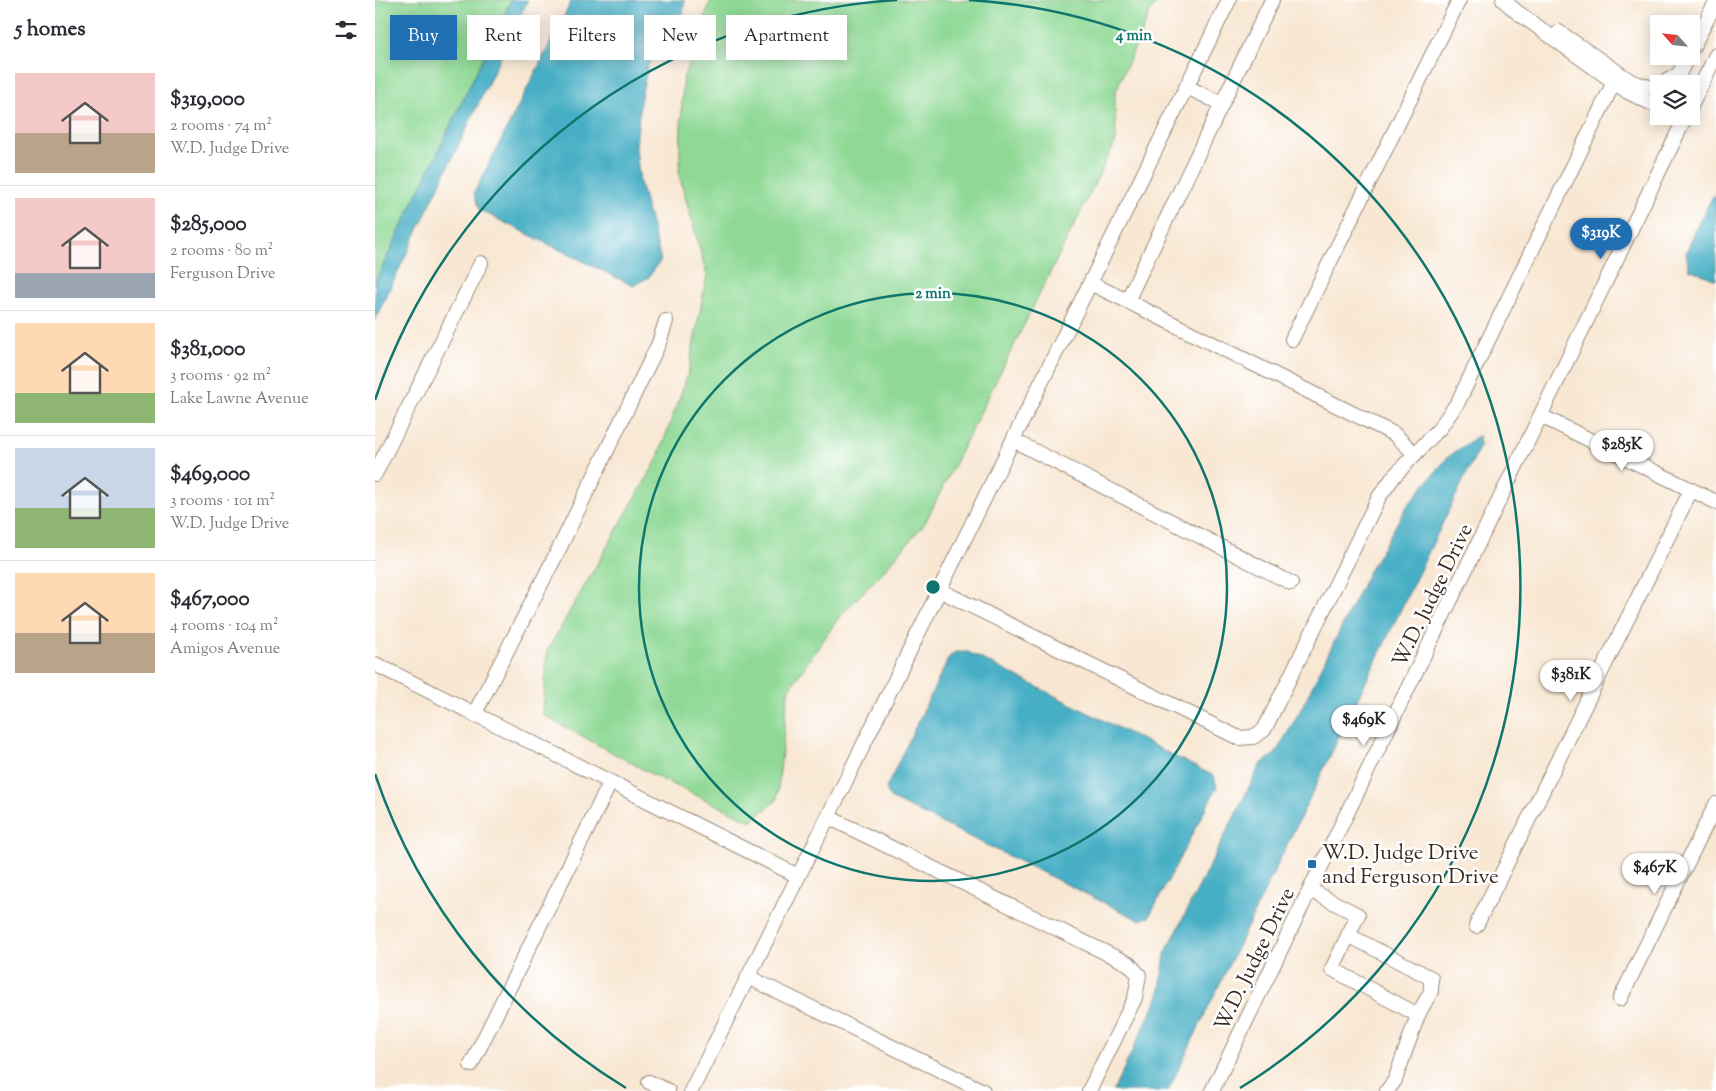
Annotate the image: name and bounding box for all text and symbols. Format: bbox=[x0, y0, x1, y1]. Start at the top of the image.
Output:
text: 5 homes bbox=[15, 15, 85, 45]
chip: Buy bbox=[390, 15, 457, 60]
chip: Rent bbox=[467, 15, 540, 60]
chip: Filters bbox=[550, 15, 634, 60]
chip: New bbox=[644, 15, 716, 60]
chip: Apartment bbox=[726, 15, 847, 60]
north arrow bbox=[1650, 15, 1700, 65]
map controls bbox=[1650, 15, 1700, 125]
icon: filters bbox=[332, 16, 360, 44]
text: 4 min bbox=[1115, 26, 1152, 47]
button: layers bbox=[1650, 75, 1700, 125]
text: $319,000 bbox=[170, 85, 245, 115]
icon: home bbox=[55, 93, 115, 153]
text: 2 rooms · 74 m² bbox=[170, 115, 272, 138]
text: W.D. Judge Drive bbox=[170, 138, 289, 161]
text: $285,000 bbox=[170, 210, 247, 240]
icon: home bbox=[55, 218, 115, 278]
pin: $319K bbox=[1566, 218, 1636, 260]
text: $319K bbox=[1581, 222, 1621, 245]
text: 2 rooms · 80 m² bbox=[170, 240, 273, 263]
text: Ferguson Drive bbox=[170, 263, 276, 286]
text: 2 min bbox=[915, 284, 951, 305]
text: $381,000 bbox=[170, 335, 245, 365]
icon: home bbox=[55, 343, 115, 403]
text: 3 rooms · 92 m² bbox=[170, 365, 271, 388]
text: Lake Lawne Avenue bbox=[170, 388, 309, 411]
pin: $285K bbox=[1587, 430, 1657, 472]
text: $285K bbox=[1601, 434, 1643, 457]
text: $469,000 bbox=[170, 460, 250, 490]
icon: home bbox=[55, 468, 115, 528]
text: 3 rooms · 101 m² bbox=[170, 490, 275, 513]
text: W.D. Judge Drive bbox=[170, 513, 289, 536]
street label: W.D. Judge Drive bbox=[1386, 519, 1482, 673]
centre of rings bbox=[924, 578, 942, 596]
text: $467,000 bbox=[170, 585, 250, 615]
icon: home bbox=[55, 593, 115, 653]
text: 4 rooms · 104 m² bbox=[170, 615, 278, 638]
text: Amigos Avenue bbox=[170, 638, 280, 661]
pin: $381K bbox=[1536, 660, 1606, 702]
text: $381K bbox=[1551, 664, 1591, 687]
pin: $469K bbox=[1329, 704, 1399, 747]
text: $469K bbox=[1342, 709, 1386, 732]
place label: W.D. Judge Drive and Ferguson Drive bbox=[1322, 839, 1499, 893]
pin: $467K bbox=[1620, 852, 1690, 895]
text: $467K bbox=[1633, 857, 1677, 880]
marker: W.D. Judge Drive and Ferguson Drive bbox=[1306, 858, 1318, 870]
street label: W.D. Judge Drive bbox=[1208, 883, 1304, 1037]

